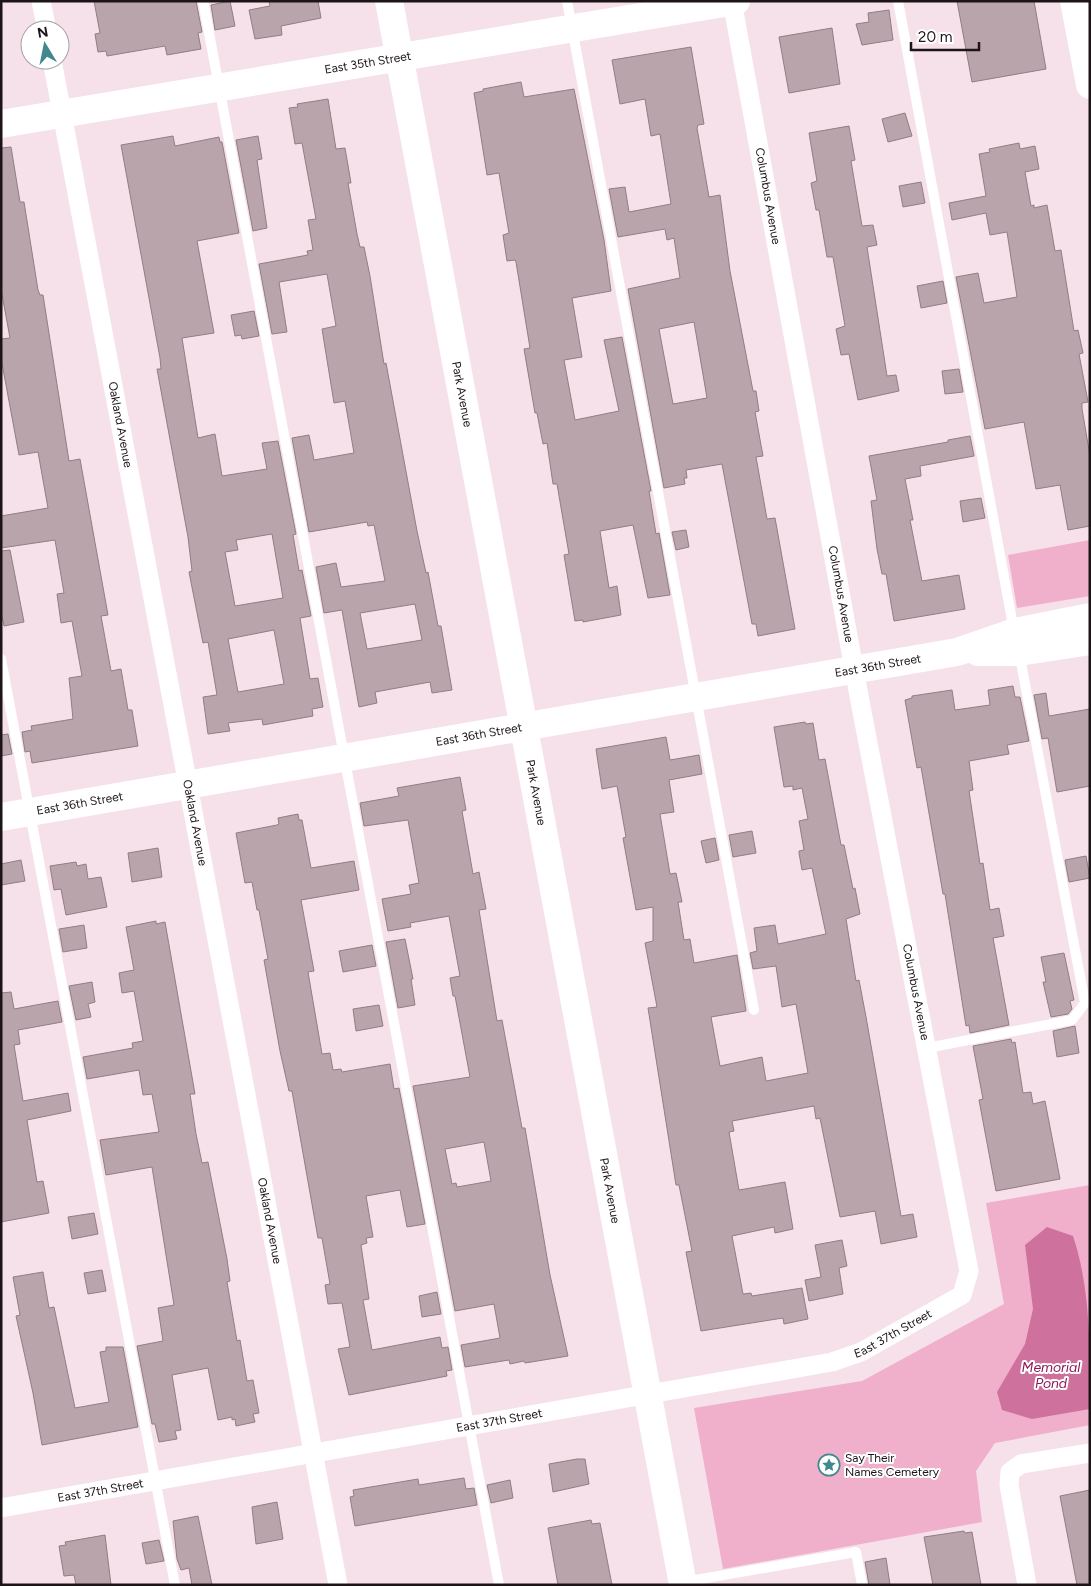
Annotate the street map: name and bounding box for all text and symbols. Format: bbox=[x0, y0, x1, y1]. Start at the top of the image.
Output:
north arrow bbox=[20, 20, 70, 70]
scale bar bbox=[911, 20, 978, 52]
text: N bbox=[36, 23, 50, 42]
text: 20 m bbox=[918, 28, 952, 46]
street label: East 35th Street bbox=[324, 49, 413, 77]
street label: Columbus Avenue bbox=[753, 147, 783, 246]
street label: Park Avenue bbox=[449, 360, 475, 429]
street label: Oakland Avenue bbox=[105, 380, 135, 469]
street label: Columbus Avenue bbox=[826, 545, 856, 644]
street label: East 36th Street bbox=[834, 651, 923, 680]
street label: East 36th Street bbox=[435, 720, 524, 749]
street label: Park Avenue bbox=[523, 759, 549, 827]
street label: Oakland Avenue bbox=[180, 778, 210, 867]
street label: East 36th Street bbox=[36, 789, 125, 818]
street label: Columbus Avenue bbox=[900, 943, 932, 1042]
street label: Park Avenue bbox=[597, 1157, 623, 1225]
street label: Oakland Avenue bbox=[255, 1177, 285, 1265]
street label: East 37th Street bbox=[852, 1306, 935, 1361]
water label: Memorial Pond bbox=[1022, 1359, 1081, 1392]
street label: East 37th Street bbox=[455, 1406, 544, 1435]
place label: Say Their Names Cemetery bbox=[845, 1451, 940, 1479]
place icon: Say Their Names Cemetery bbox=[817, 1453, 841, 1477]
street label: East 37th Street bbox=[56, 1476, 145, 1505]

